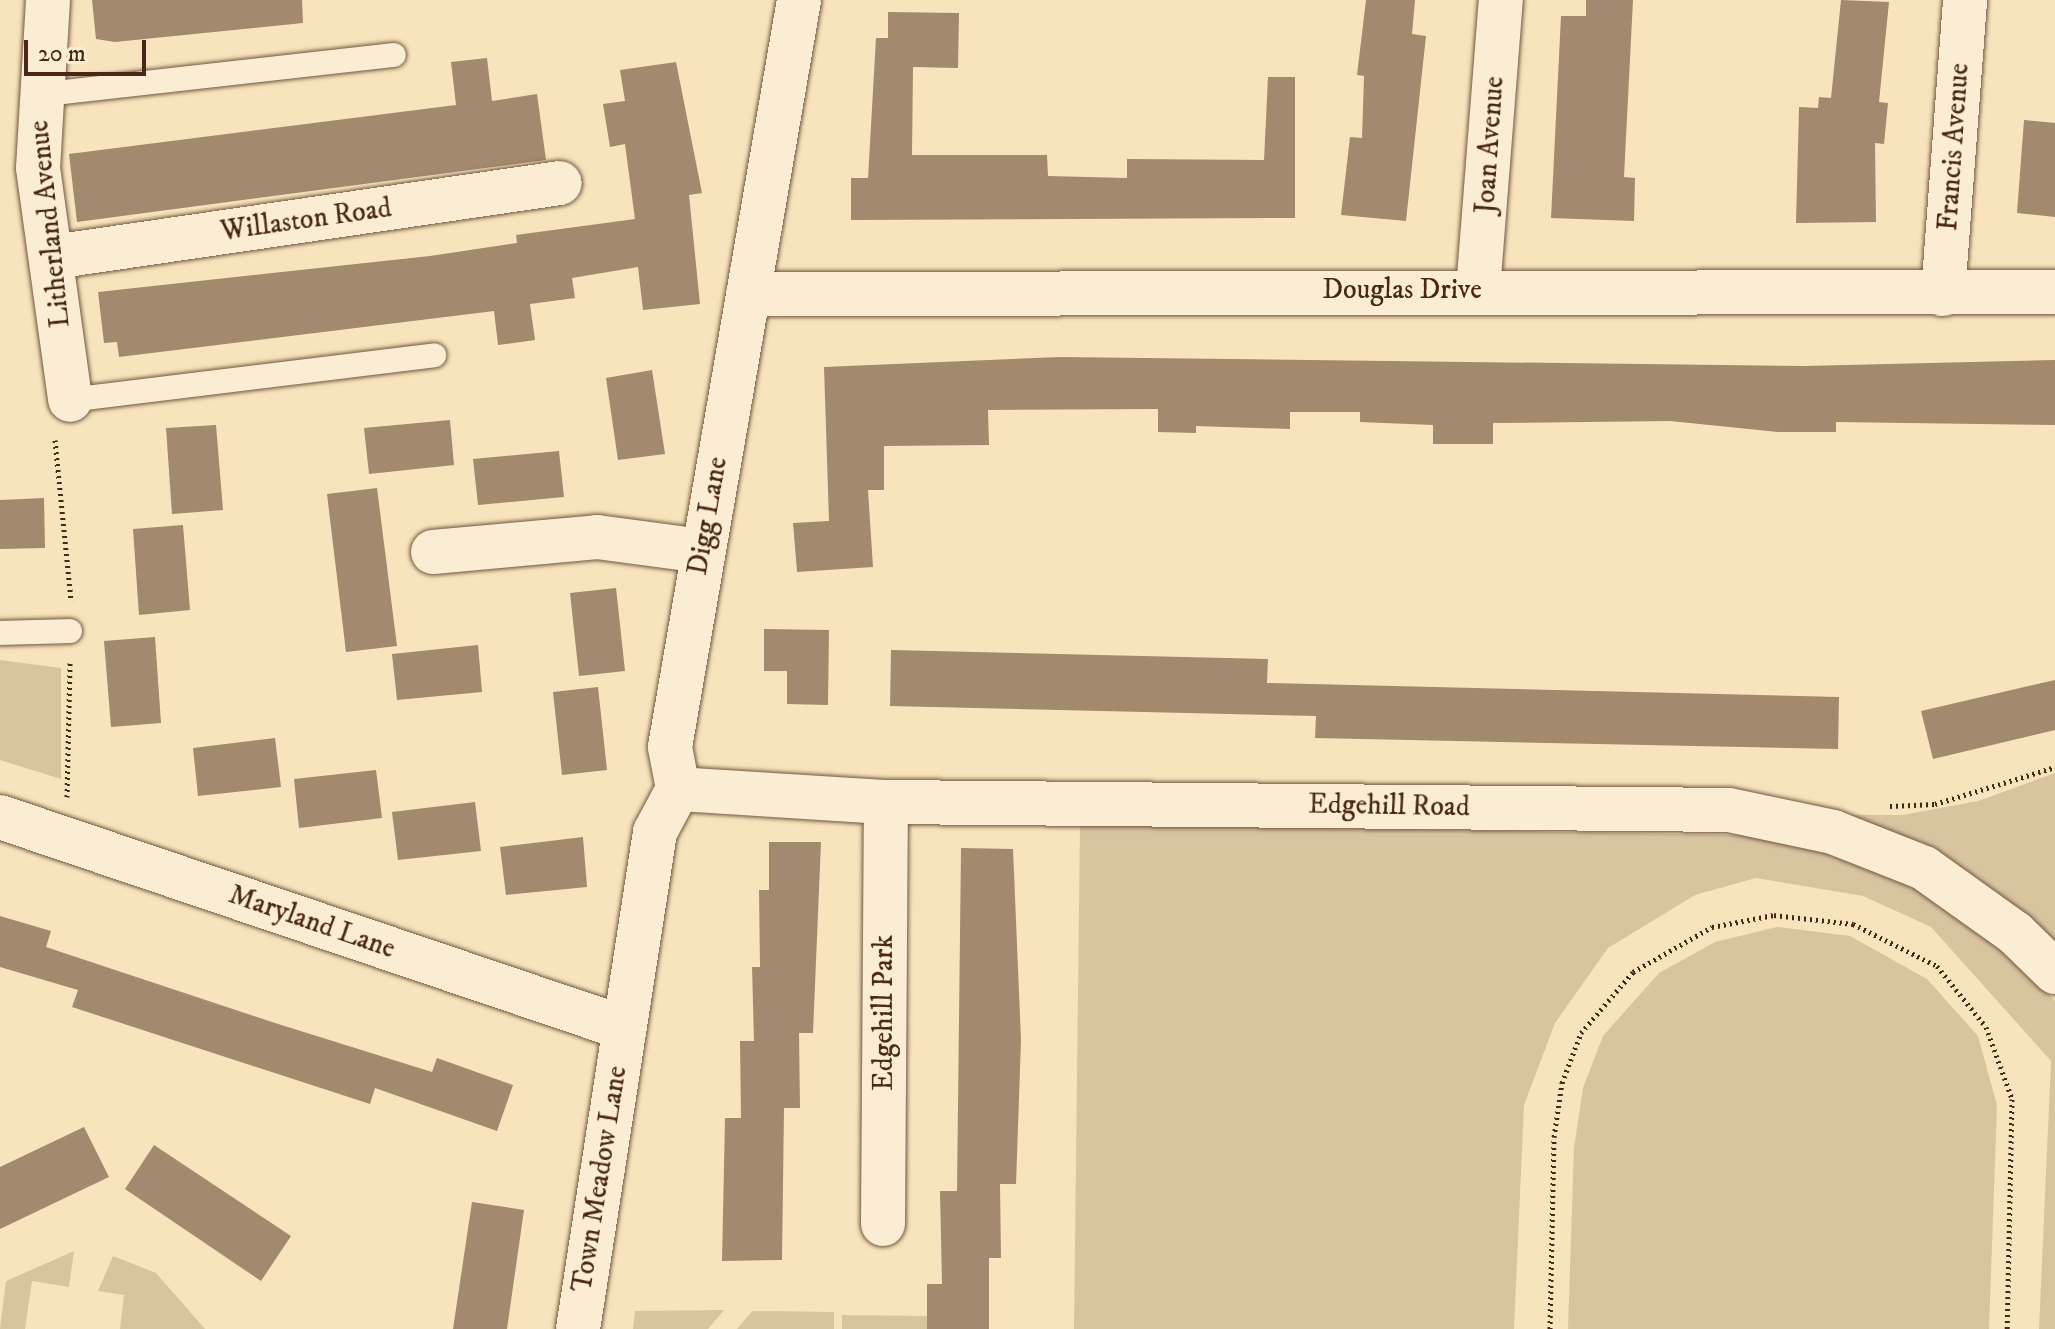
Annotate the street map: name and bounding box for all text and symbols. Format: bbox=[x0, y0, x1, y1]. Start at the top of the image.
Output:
scale bar bbox=[28, 24, 150, 74]
text: 20 m bbox=[38, 39, 86, 69]
street label: Francis Avenue bbox=[1931, 62, 1977, 232]
street label: Joan Avenue bbox=[1468, 75, 1512, 215]
street label: Litherland Avenue bbox=[22, 119, 78, 329]
street label: Willaston Road bbox=[218, 191, 394, 249]
street label: Douglas Drive bbox=[1322, 273, 1482, 307]
street label: Digg Lane bbox=[681, 454, 735, 578]
street label: Edgehill Road bbox=[1308, 788, 1470, 824]
street label: Maryland Lane bbox=[224, 878, 400, 966]
street label: Edgehill Park bbox=[867, 935, 901, 1091]
street label: Town Meadow Lane bbox=[566, 1063, 634, 1295]

